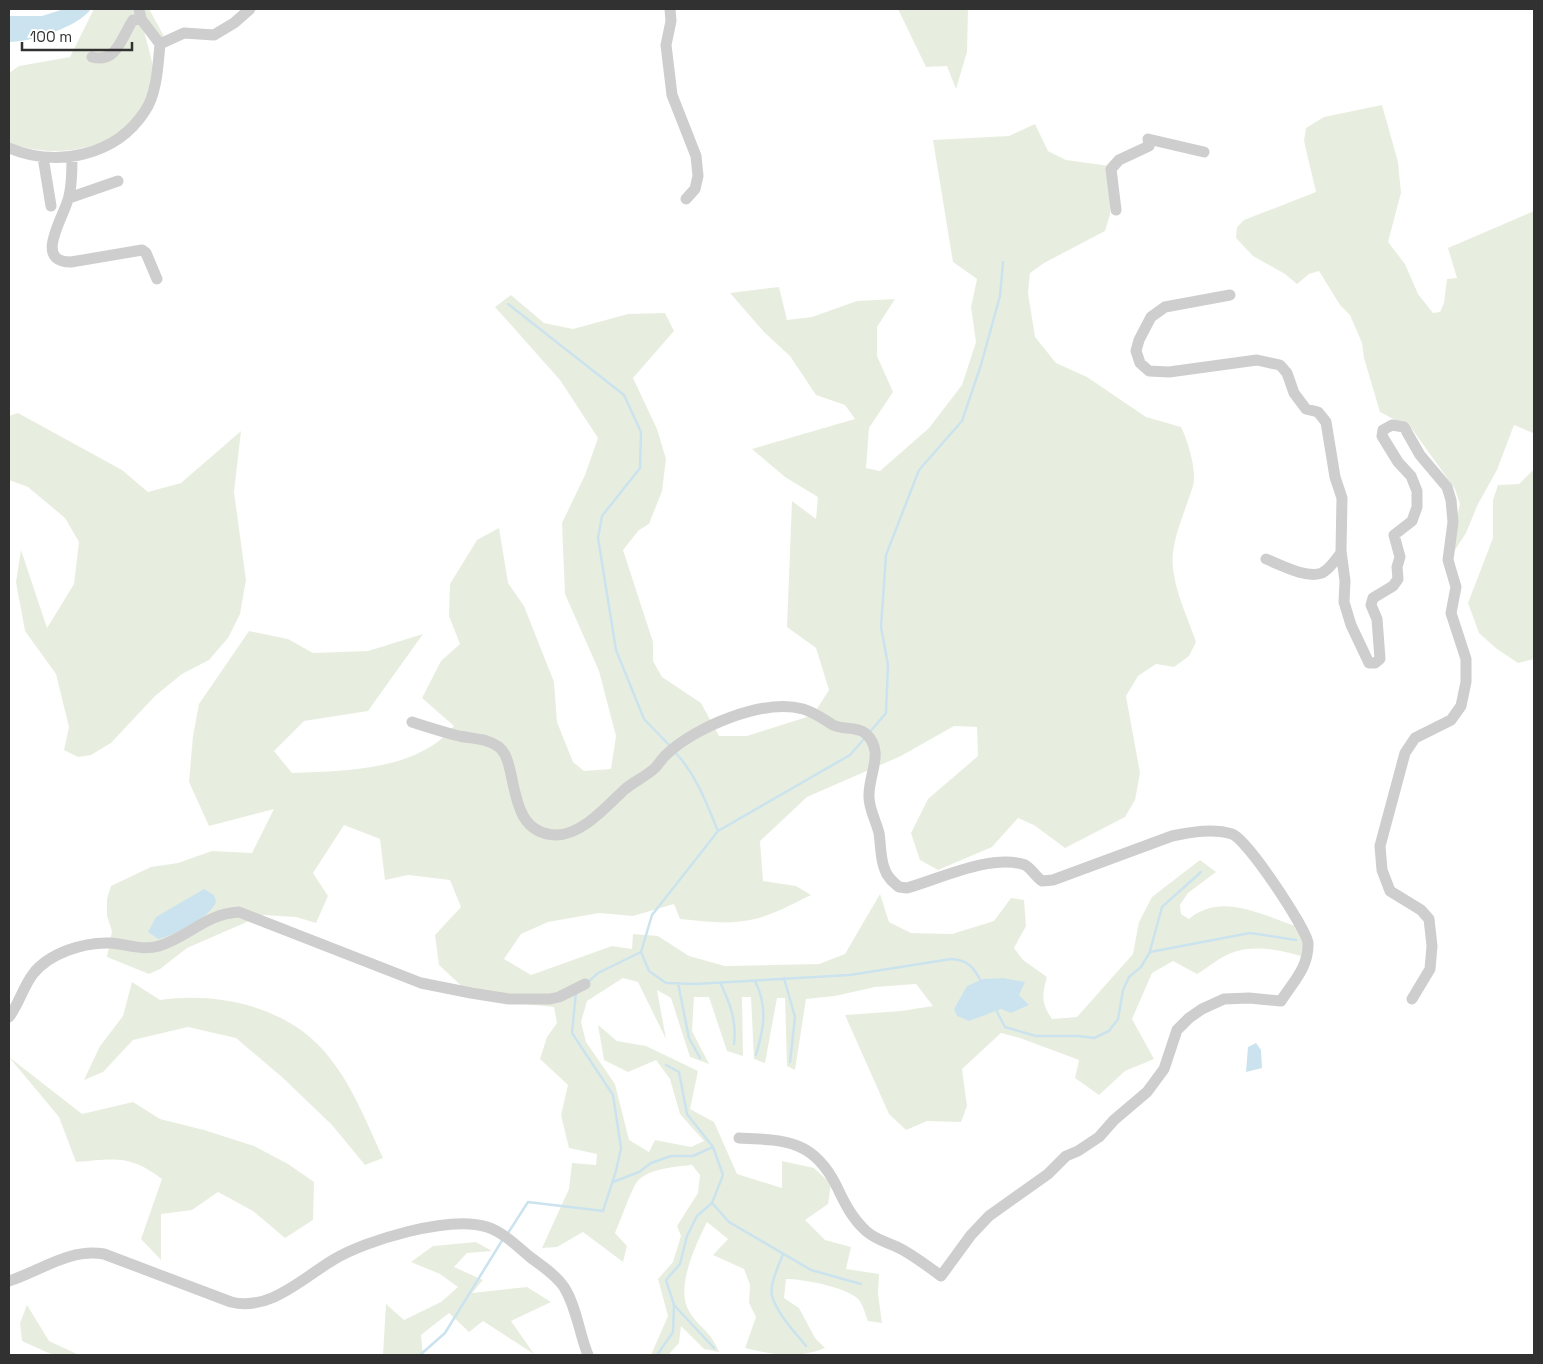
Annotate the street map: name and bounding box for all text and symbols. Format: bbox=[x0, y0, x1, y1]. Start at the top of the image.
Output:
scale bar bbox=[22, 20, 132, 52]
text: 100 m bbox=[30, 27, 72, 46]

